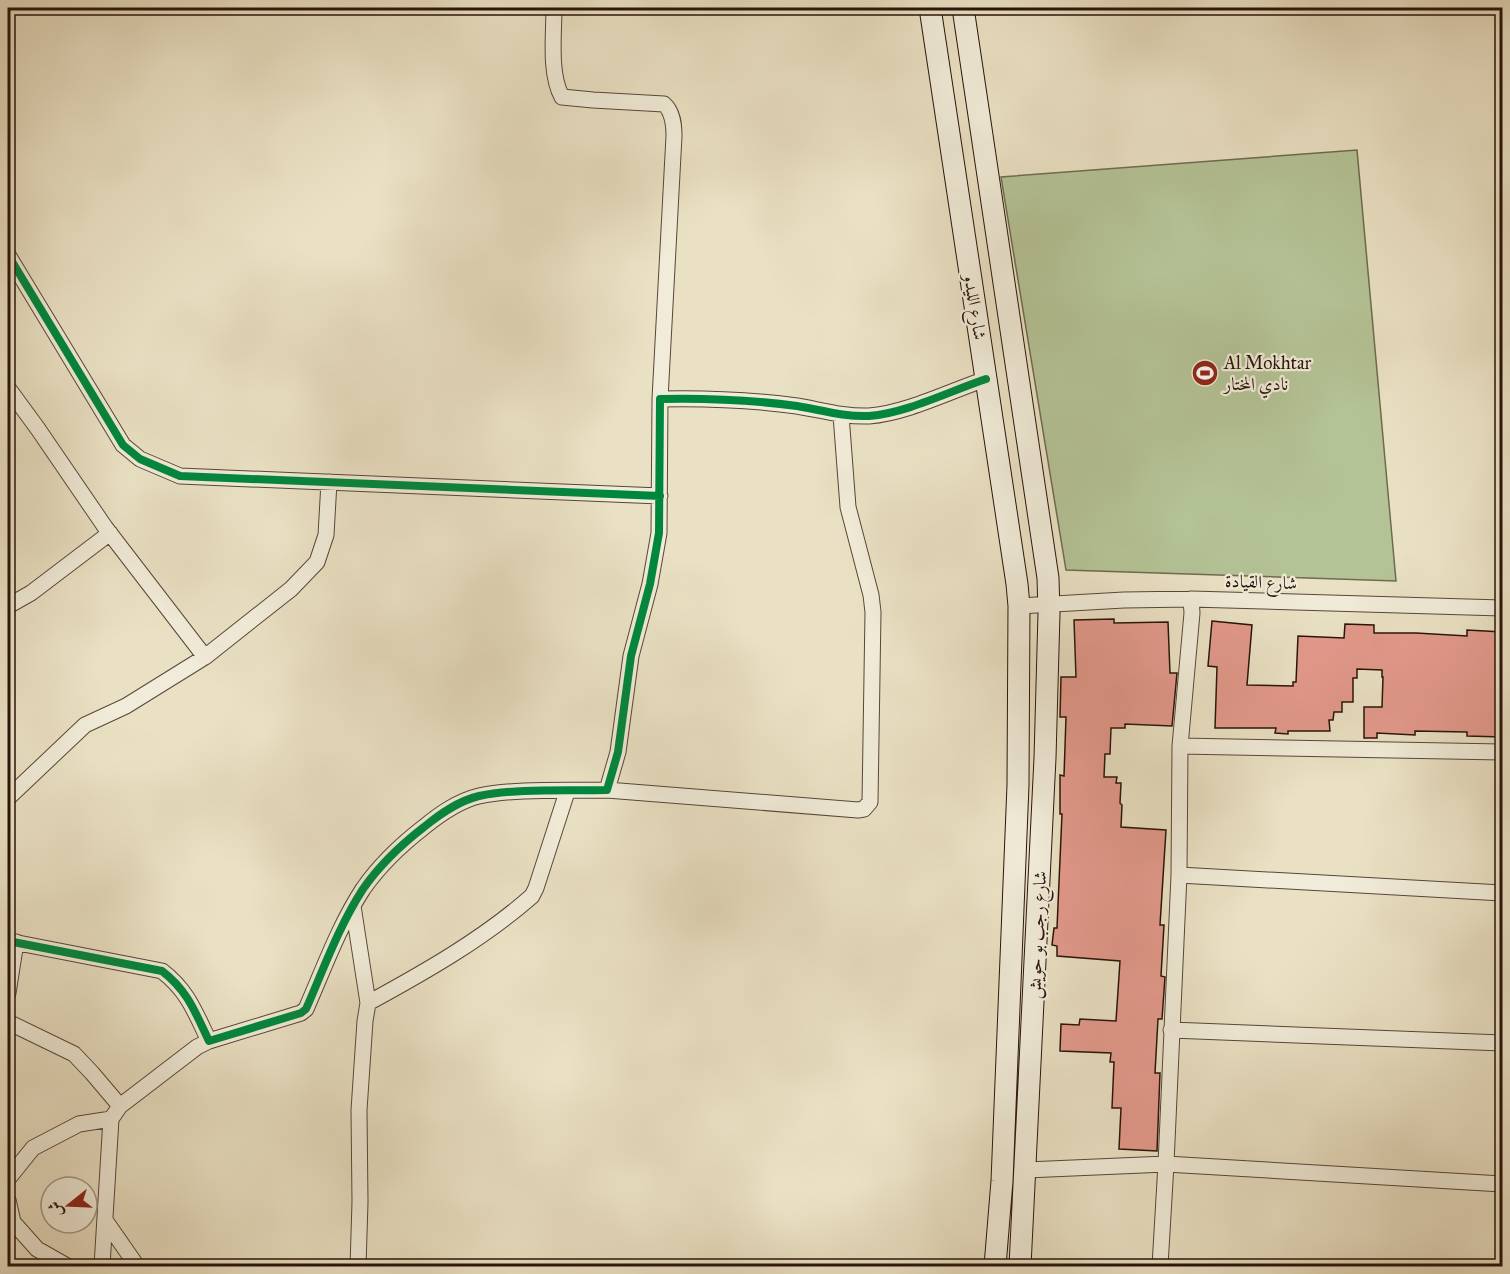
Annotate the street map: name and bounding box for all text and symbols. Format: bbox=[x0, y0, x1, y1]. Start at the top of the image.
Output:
street label: شارع الليدو bbox=[955, 271, 991, 342]
place label: Al Mokhtar نادي المختار bbox=[1222, 352, 1312, 399]
sports icon: Al Mokhtar نادي المختار bbox=[1190, 358, 1220, 388]
street label: شارع القيادة bbox=[1224, 570, 1297, 598]
street label: شارع رجب بو حويش bbox=[1023, 870, 1055, 1000]
north arrow bbox=[39, 1175, 99, 1235]
text: ش bbox=[44, 1199, 67, 1220]

